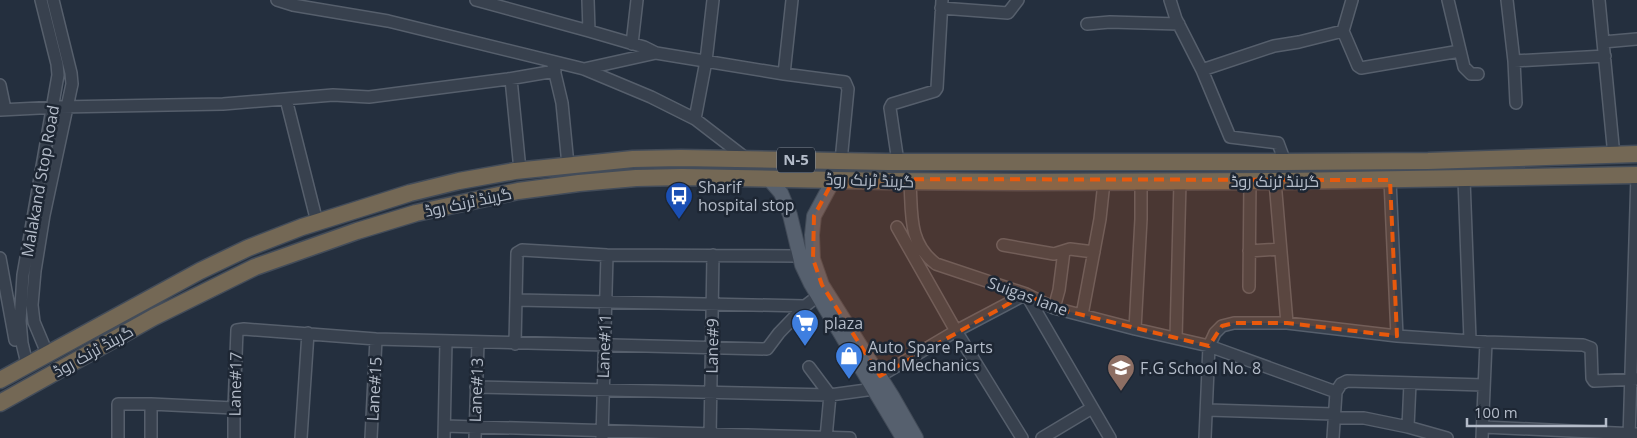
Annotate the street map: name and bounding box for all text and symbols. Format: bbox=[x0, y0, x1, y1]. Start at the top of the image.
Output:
street label: Malakand Stop Road bbox=[16, 104, 64, 258]
road number: N-5 bbox=[777, 148, 815, 172]
street label: گرینڈ ٹرنک روڈ bbox=[825, 167, 915, 193]
street label: گرینڈ ٹرنک روڈ bbox=[1231, 170, 1319, 192]
place label: Sharif hospital stop bbox=[698, 176, 794, 216]
bus stop icon: Sharif hospital stop bbox=[664, 181, 694, 220]
street label: گرینڈ ٹرنک روڈ bbox=[422, 182, 514, 222]
street label: Suigas lane bbox=[985, 271, 1071, 321]
supermarket icon: plaza bbox=[790, 308, 820, 347]
place label: plaza bbox=[824, 312, 863, 334]
street label: Lane#11 bbox=[592, 313, 616, 379]
street label: Lane#9 bbox=[701, 318, 723, 374]
street label: گرینڈ ٹرنک روڈ bbox=[49, 320, 137, 382]
place label: Auto Spare Parts and Mechanics bbox=[868, 336, 993, 376]
shop icon: Auto Spare Parts and Mechanics bbox=[834, 341, 864, 380]
street label: Lane#17 bbox=[223, 351, 247, 417]
school or university icon: F.G School No. 8 bbox=[1106, 353, 1136, 392]
street label: Lane#15 bbox=[361, 356, 387, 422]
street label: Lane#13 bbox=[464, 357, 488, 423]
place label: F.G School No. 8 bbox=[1140, 357, 1261, 379]
scale bar bbox=[1467, 396, 1606, 428]
text: 100 m bbox=[1474, 402, 1518, 422]

